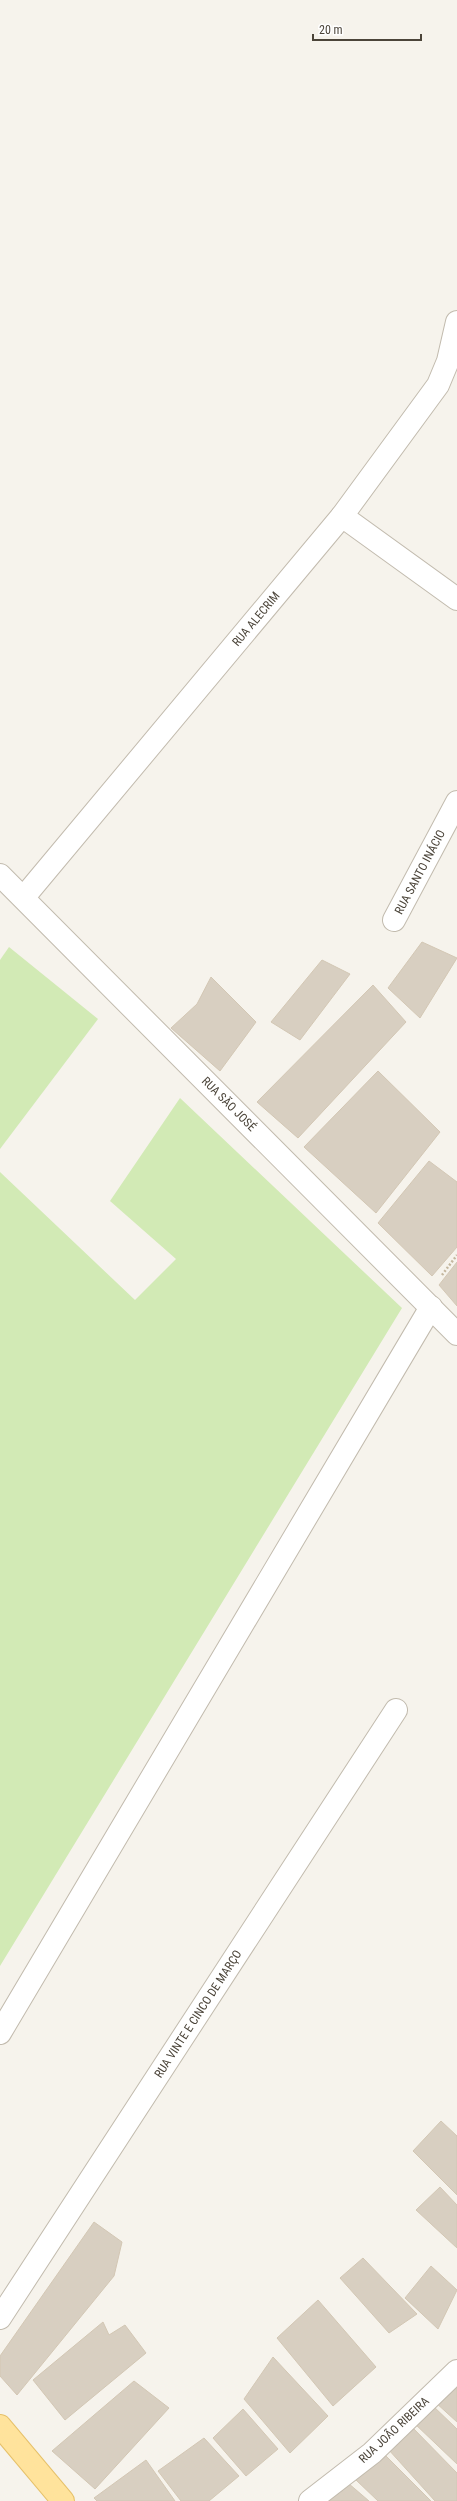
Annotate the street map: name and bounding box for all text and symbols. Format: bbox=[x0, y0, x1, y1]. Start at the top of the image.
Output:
scale bar bbox=[313, 16, 421, 42]
text: 20 m bbox=[319, 23, 343, 37]
street label: RUA ALECRIM bbox=[229, 589, 283, 649]
street label: RUA SANTO INÁCIO bbox=[391, 827, 448, 917]
street label: RUA SÃO JOSÉ bbox=[199, 1073, 260, 1134]
street label: RUA VINTE E CINCO DE MARÇO bbox=[151, 1948, 245, 2080]
street label: RUA JOÃO RIBEIRA bbox=[355, 2392, 432, 2466]

